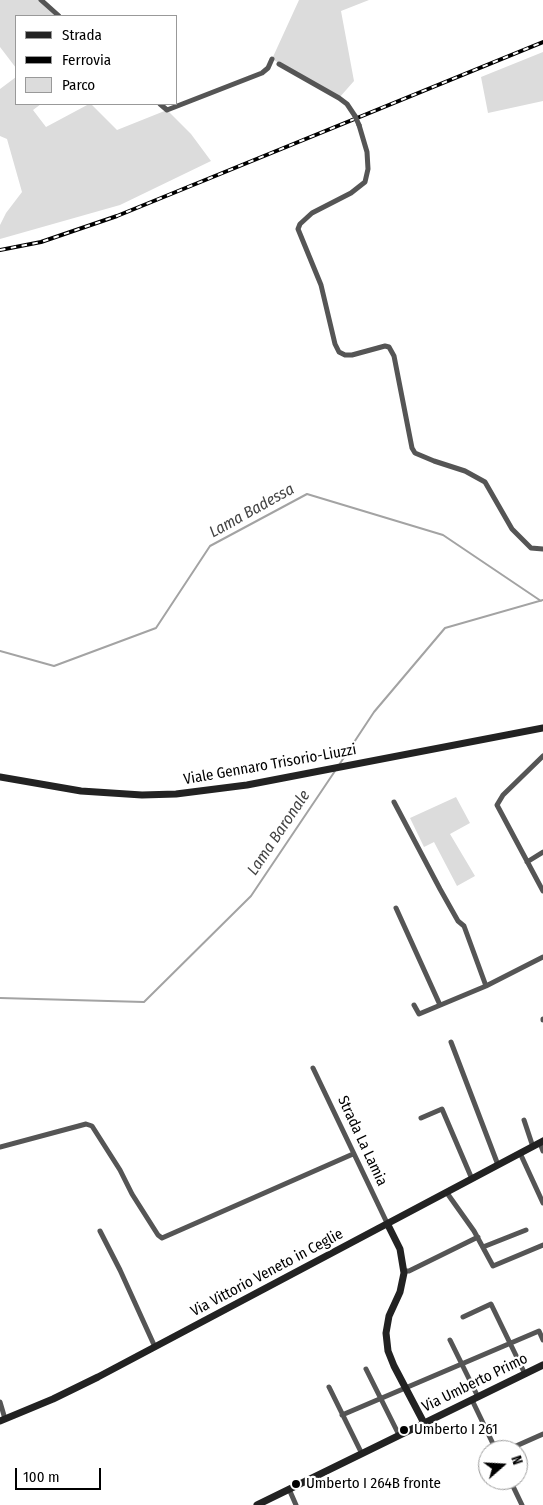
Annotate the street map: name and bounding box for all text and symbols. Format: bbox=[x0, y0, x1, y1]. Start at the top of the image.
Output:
legend bbox=[15, 15, 178, 105]
text: Strada bbox=[62, 26, 102, 44]
text: Ferrovia bbox=[62, 51, 111, 69]
text: Parco bbox=[62, 76, 95, 94]
water label: Lama Badessa bbox=[206, 480, 298, 542]
street label: Viale Gennaro Trisorio-Liuzzi bbox=[182, 741, 358, 789]
water label: Lama Baronale bbox=[244, 787, 314, 879]
street label: Strada La Lamia bbox=[333, 1093, 391, 1189]
street label: Via Vittorio Veneto in Ceglie bbox=[188, 1225, 346, 1321]
street label: Via Umberto Primo bbox=[419, 1350, 531, 1416]
place label: Umberto I 261 bbox=[414, 1421, 498, 1439]
marker: Umberto I 261 bbox=[398, 1424, 410, 1436]
north arrow bbox=[478, 1440, 528, 1490]
text: N bbox=[507, 1454, 526, 1467]
scale bar bbox=[18, 1458, 104, 1490]
text: 100 m bbox=[23, 1468, 60, 1486]
place label: Umberto I 264B fronte bbox=[306, 1475, 441, 1493]
marker: Umberto I 264B fronte bbox=[290, 1478, 302, 1490]

